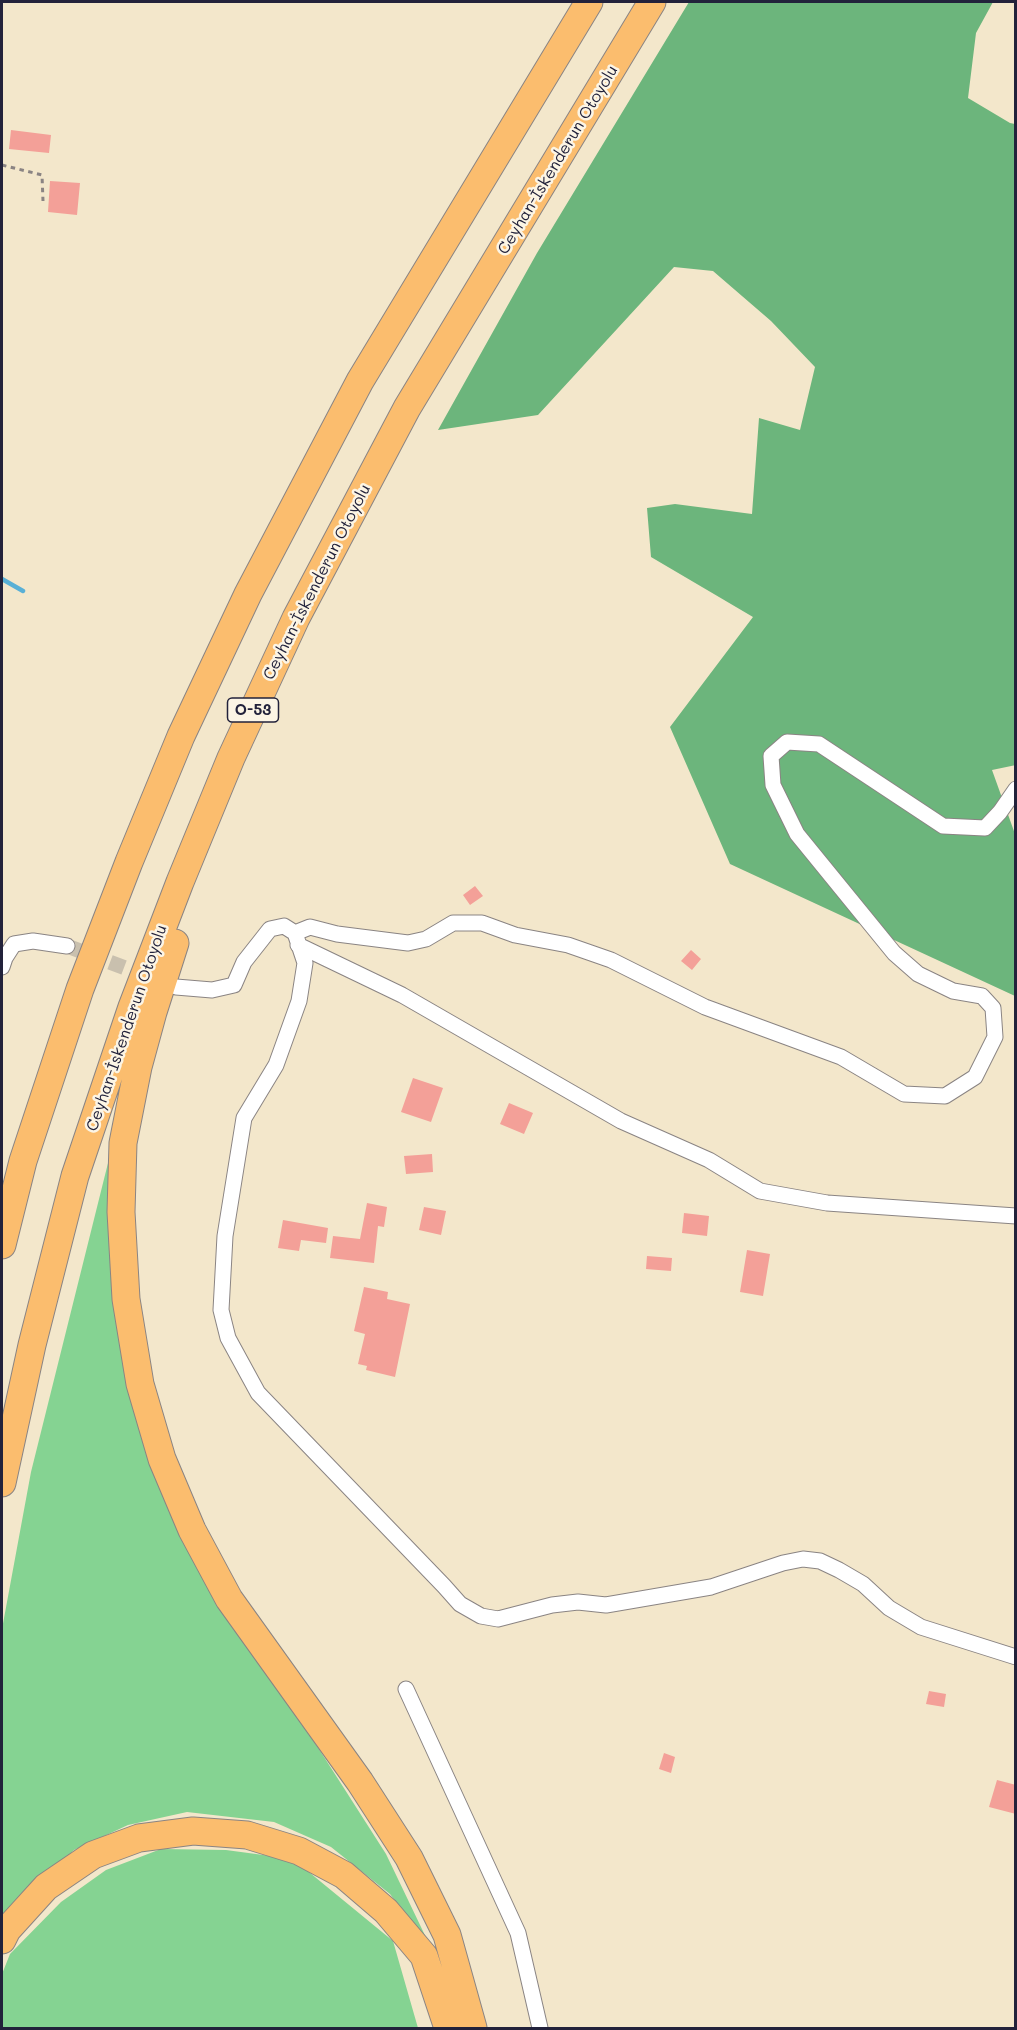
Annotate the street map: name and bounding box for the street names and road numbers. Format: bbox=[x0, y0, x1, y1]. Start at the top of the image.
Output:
street label: Ceyhan-İskenderun Otoyolu bbox=[494, 62, 622, 258]
street label: Ceyhan-İskenderun Otoyolu bbox=[259, 481, 375, 683]
road number: O-53 bbox=[228, 698, 278, 722]
street label: Ceyhan-İskenderun Otoyolu bbox=[83, 922, 171, 1134]

